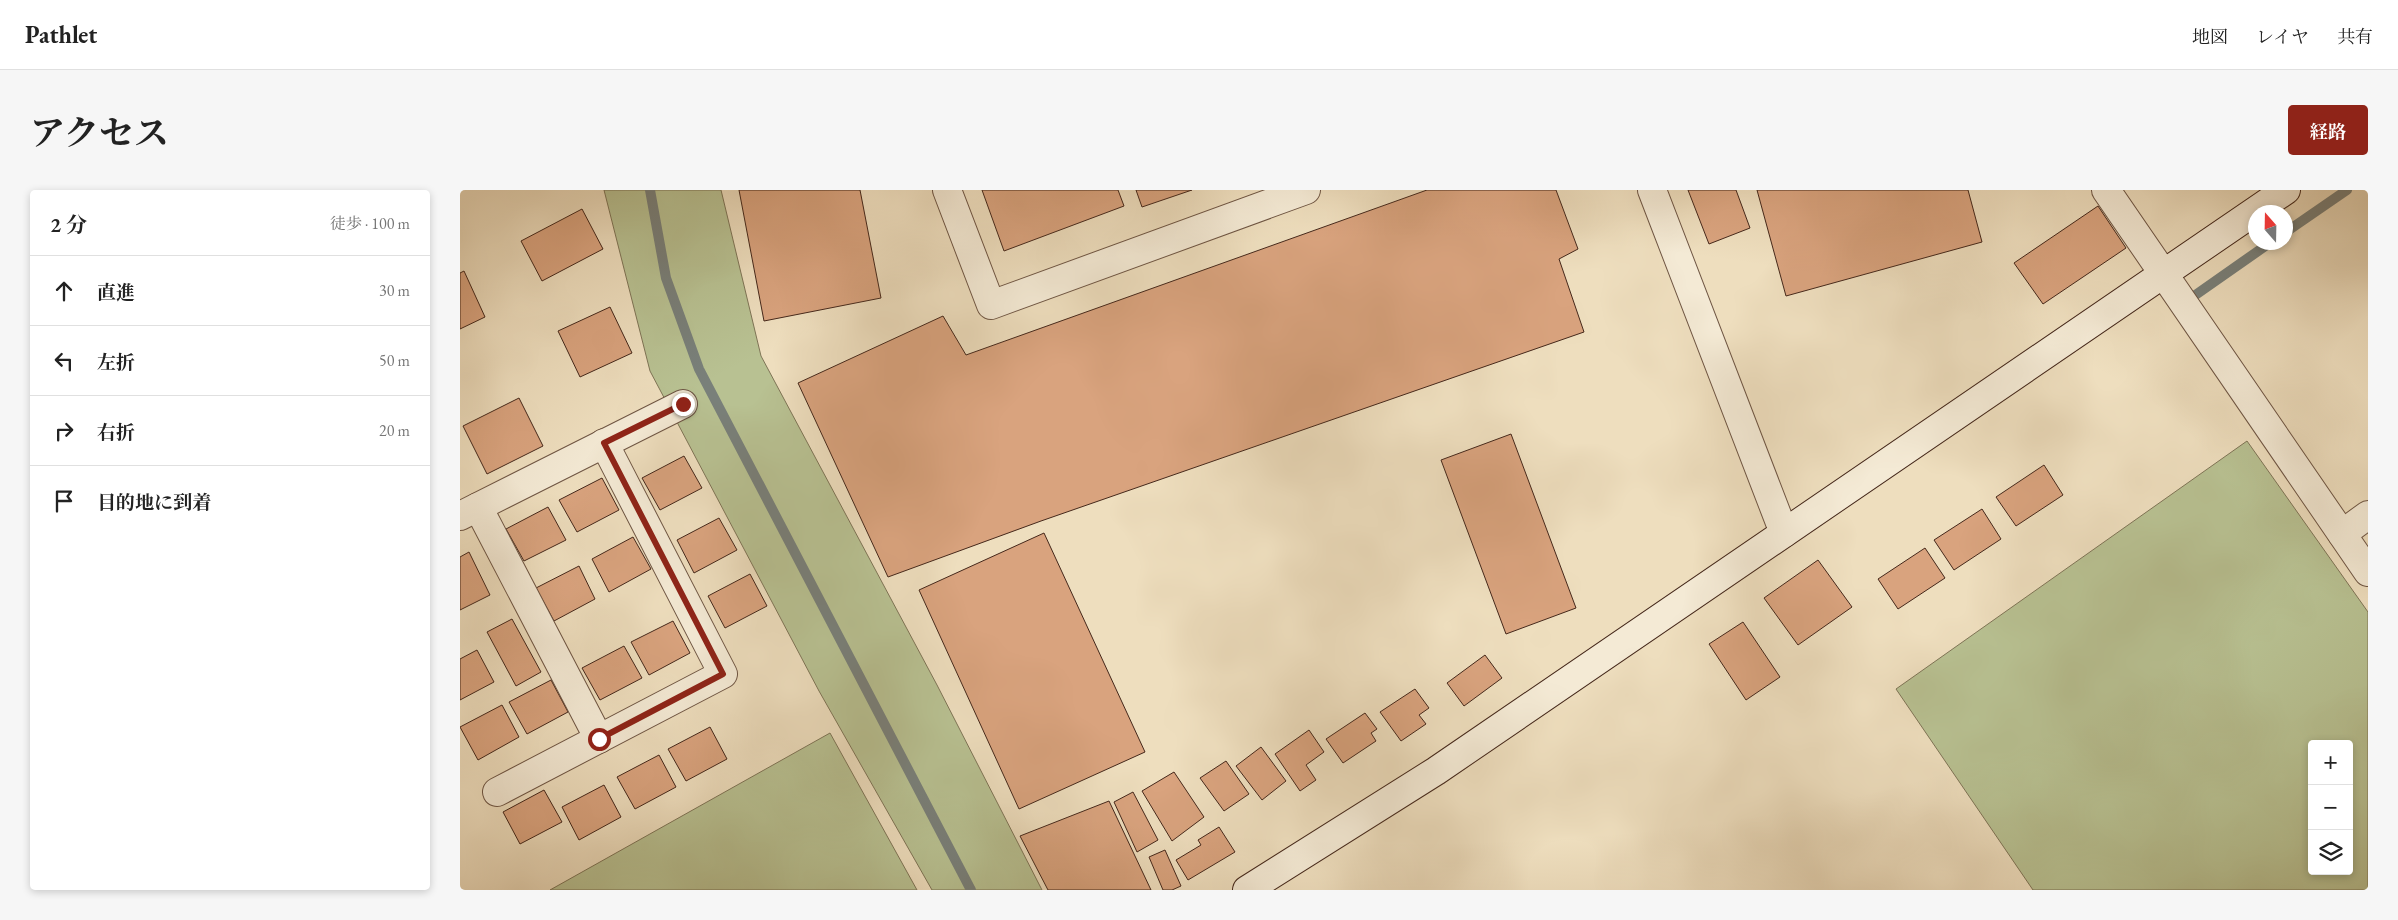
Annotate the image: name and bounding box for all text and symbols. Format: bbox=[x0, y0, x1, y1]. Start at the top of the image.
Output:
text: Pathlet bbox=[25, 19, 97, 50]
text: 地図 bbox=[2192, 25, 2228, 48]
text: レイヤ bbox=[2256, 25, 2309, 48]
text: 共有 bbox=[2337, 25, 2373, 48]
button: 経路 bbox=[2288, 105, 2368, 155]
text: アクセス bbox=[30, 110, 169, 155]
north arrow bbox=[2248, 205, 2293, 250]
text: 2 分 bbox=[50, 211, 87, 238]
text: 徒歩 · 100 m bbox=[330, 213, 410, 234]
icon: ahead bbox=[50, 277, 78, 305]
text: 直進 bbox=[97, 280, 135, 305]
text: 30 m bbox=[379, 280, 410, 301]
icon: left bbox=[50, 347, 78, 375]
text: 左折 bbox=[97, 350, 135, 375]
text: 50 m bbox=[379, 350, 410, 371]
route end bbox=[672, 393, 695, 416]
icon: right bbox=[50, 417, 78, 445]
text: 右折 bbox=[97, 420, 135, 445]
text: 20 m bbox=[379, 420, 410, 441]
icon: arrive bbox=[50, 487, 78, 515]
text: 目的地に到着 bbox=[97, 490, 211, 515]
route start bbox=[588, 728, 611, 751]
map controls bbox=[2308, 740, 2353, 875]
button: + bbox=[2308, 740, 2353, 785]
button: − bbox=[2308, 785, 2353, 830]
button: layers bbox=[2308, 830, 2353, 875]

